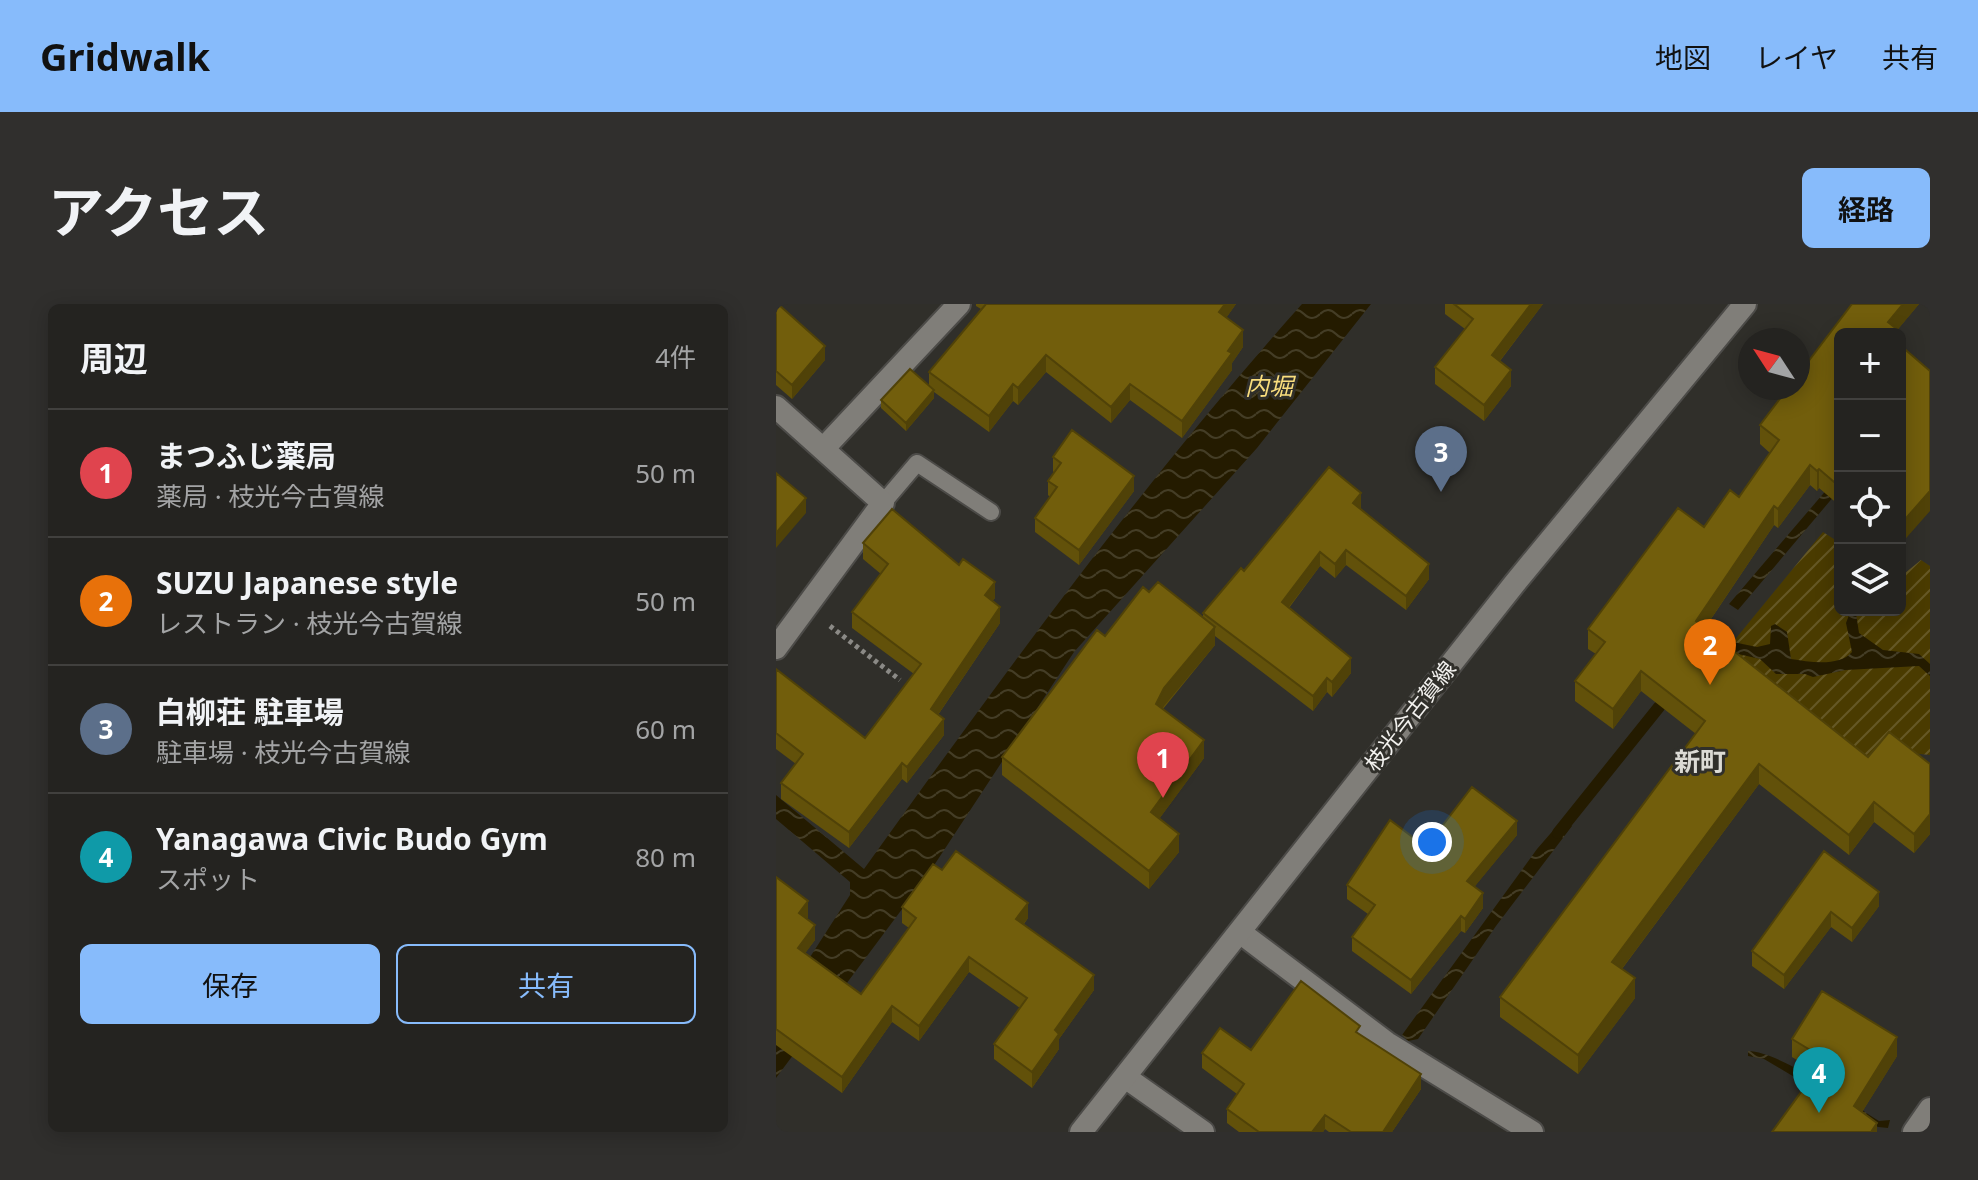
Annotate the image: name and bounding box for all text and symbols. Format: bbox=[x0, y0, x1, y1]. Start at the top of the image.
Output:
text: Gridwalk bbox=[40, 30, 210, 82]
text: 地図 bbox=[1655, 38, 1711, 76]
text: レイヤ bbox=[1755, 38, 1838, 76]
text: 共有 bbox=[1882, 38, 1938, 76]
button: 経路 bbox=[1802, 168, 1930, 248]
text: アクセス bbox=[48, 173, 269, 249]
north arrow bbox=[1738, 328, 1810, 400]
map controls bbox=[1834, 328, 1906, 616]
button: + bbox=[1834, 328, 1906, 400]
text: 周辺 bbox=[80, 335, 148, 381]
text: 4件 bbox=[655, 339, 696, 375]
water label: 内堀 bbox=[1245, 369, 1297, 402]
button: − bbox=[1834, 400, 1906, 472]
pin: 3 bbox=[1415, 426, 1467, 492]
text: まつふじ薬局 bbox=[156, 435, 336, 476]
text: 1 bbox=[99, 455, 113, 491]
text: 50 m bbox=[635, 455, 696, 491]
button: locate bbox=[1834, 472, 1906, 544]
text: 薬局 · 枝光今古賀線 bbox=[156, 478, 385, 514]
button: layers bbox=[1834, 544, 1906, 616]
text: SUZU Japanese style bbox=[156, 562, 458, 603]
text: 2 bbox=[99, 583, 113, 619]
text: 50 m bbox=[635, 583, 696, 619]
text: レストラン · 枝光今古賀線 bbox=[156, 605, 463, 641]
pin: 2 bbox=[1684, 619, 1736, 685]
street label: 枝光今古賀線 bbox=[1357, 654, 1462, 777]
text: 白柳荘 駐車場 bbox=[156, 691, 344, 732]
text: 3 bbox=[99, 711, 113, 747]
text: 60 m bbox=[635, 711, 696, 747]
pin: 1 bbox=[1137, 732, 1189, 798]
text: 駐車場 · 枝光今古賀線 bbox=[156, 734, 411, 770]
district label: 新町 bbox=[1674, 743, 1726, 779]
text: Yanagawa Civic Budo Gym bbox=[156, 818, 548, 859]
your location bbox=[1412, 822, 1452, 862]
text: 4 bbox=[99, 839, 113, 875]
text: 80 m bbox=[635, 839, 696, 875]
text: スポット bbox=[156, 861, 260, 897]
button: 保存 bbox=[80, 944, 380, 1024]
button: 共有 bbox=[396, 944, 696, 1024]
pin: 4 bbox=[1793, 1047, 1845, 1113]

